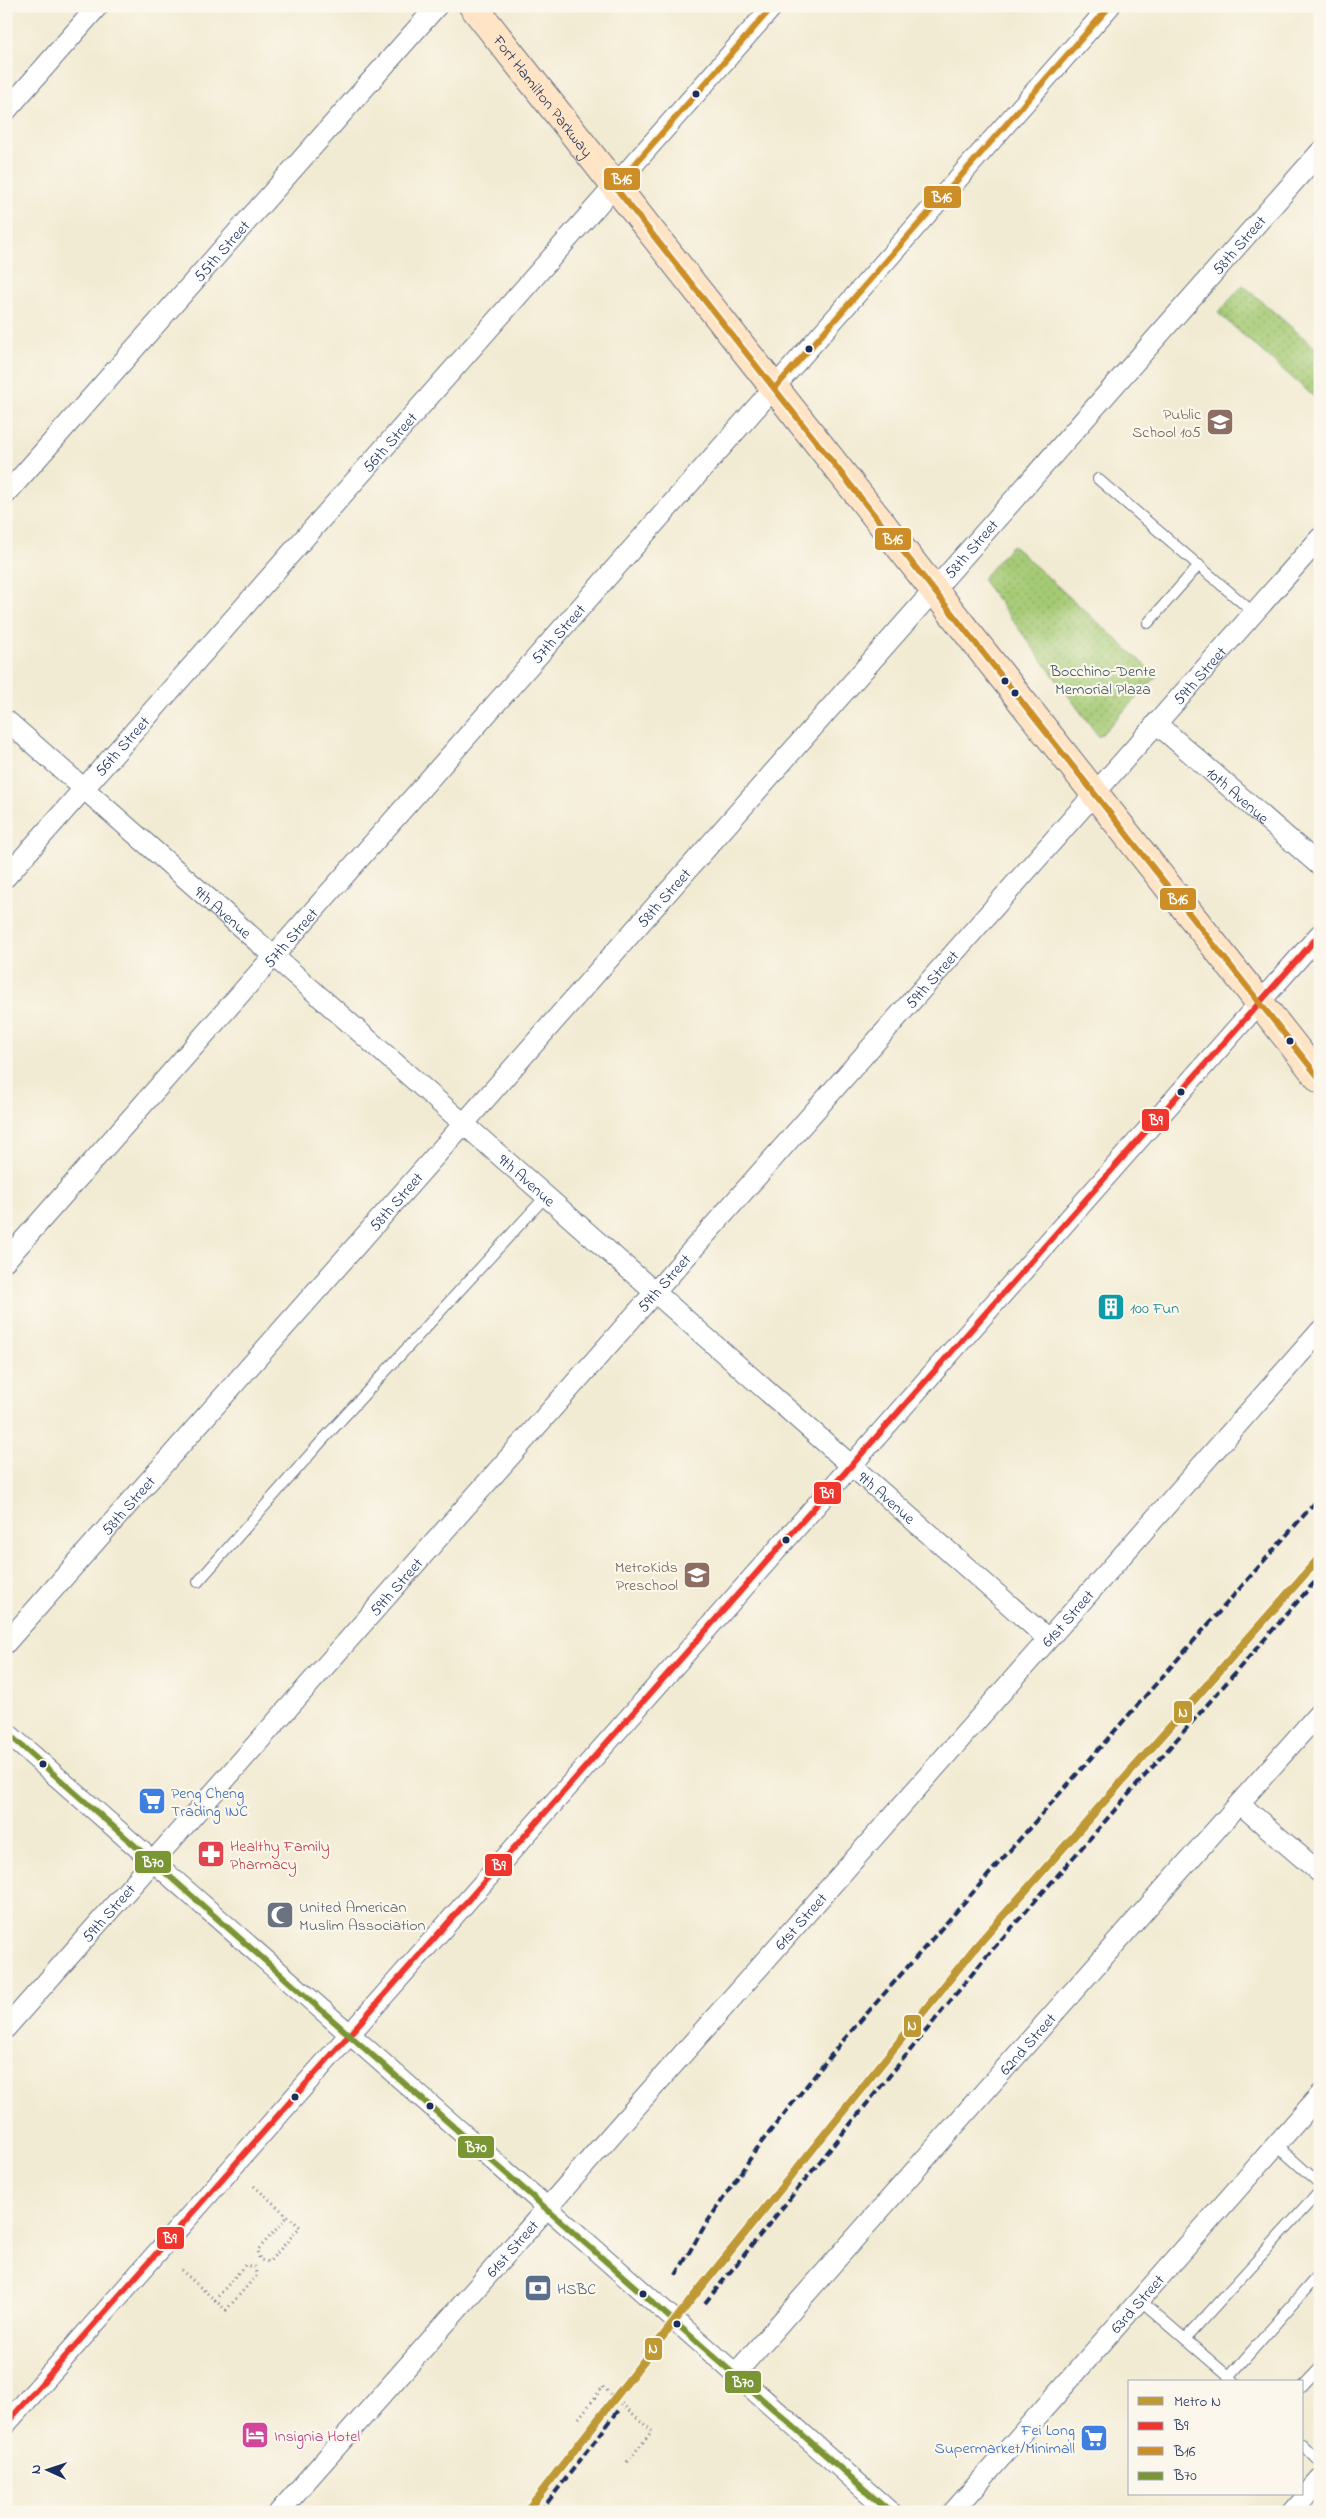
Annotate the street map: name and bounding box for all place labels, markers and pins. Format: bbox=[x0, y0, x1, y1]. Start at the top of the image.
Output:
unlabelled marker bbox=[691, 89, 701, 99]
unlabelled marker bbox=[804, 344, 814, 354]
place label: Public School 105 bbox=[1132, 403, 1202, 445]
school or university icon: Public School 105 bbox=[1205, 407, 1235, 437]
unlabelled marker bbox=[1000, 676, 1010, 686]
unlabelled marker bbox=[1010, 688, 1020, 698]
unlabelled marker bbox=[1285, 1036, 1295, 1046]
unlabelled marker bbox=[1176, 1087, 1186, 1097]
building icon: 100 Fun bbox=[1096, 1292, 1126, 1322]
place label: 100 Fun bbox=[1130, 1297, 1179, 1321]
unlabelled marker bbox=[781, 1535, 791, 1545]
place label: MetroKids Preschool bbox=[615, 1556, 678, 1598]
school or university icon: MetroKids Preschool bbox=[682, 1560, 712, 1590]
unlabelled marker bbox=[38, 1759, 48, 1769]
place label: Peng Cheng Trading INC bbox=[171, 1782, 248, 1824]
supermarket icon: Peng Cheng Trading INC bbox=[137, 1786, 167, 1816]
place label: Healthy Family Pharmacy bbox=[230, 1835, 330, 1877]
pharmacy icon: Healthy Family Pharmacy bbox=[196, 1839, 226, 1869]
place label: United American Muslim Association bbox=[299, 1896, 426, 1938]
mosque icon: United American Muslim Association bbox=[265, 1900, 295, 1930]
unlabelled marker bbox=[290, 2092, 300, 2102]
unlabelled marker bbox=[425, 2101, 435, 2111]
bank icon: HSBC bbox=[523, 2273, 553, 2303]
place label: HSBC bbox=[557, 2278, 596, 2302]
unlabelled marker bbox=[638, 2289, 648, 2299]
unlabelled marker bbox=[672, 2319, 682, 2329]
place label: Fei Long Supermarket/Minimall bbox=[934, 2419, 1075, 2461]
hotel icon: Insignia Hotel bbox=[240, 2420, 270, 2450]
supermarket icon: Fei Long Supermarket/Minimall bbox=[1079, 2423, 1109, 2453]
place label: Insignia Hotel bbox=[274, 2425, 360, 2449]

